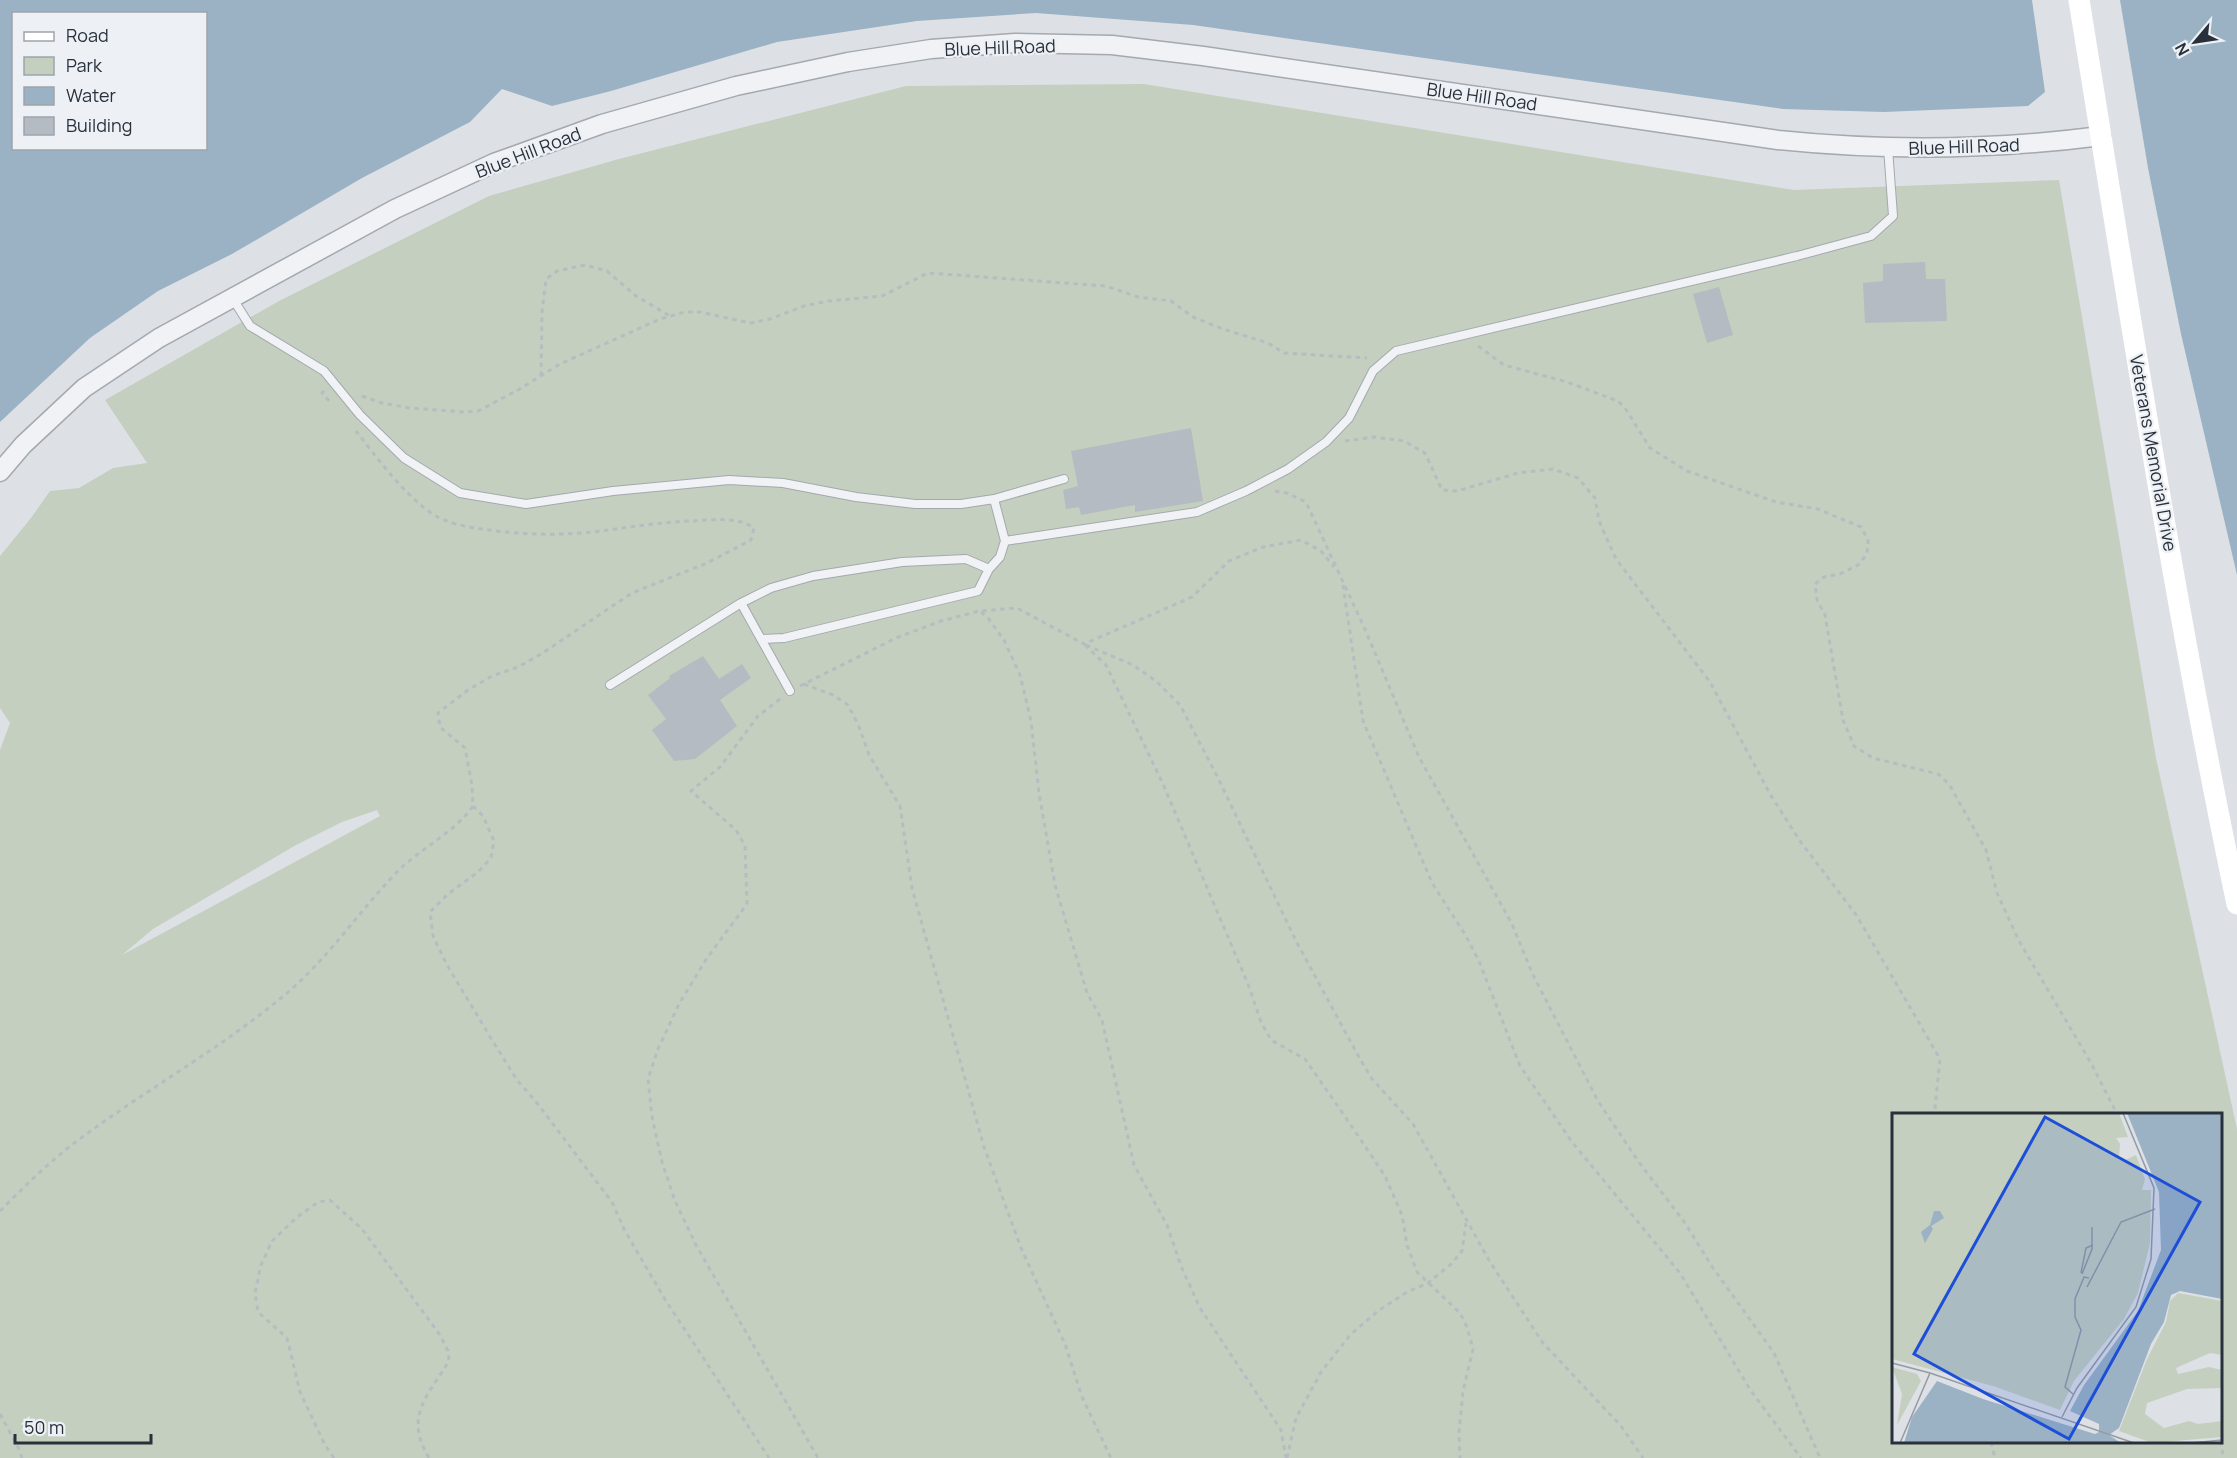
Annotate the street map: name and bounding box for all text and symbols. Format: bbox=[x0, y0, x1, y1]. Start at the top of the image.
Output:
legend bbox=[12, 12, 207, 150]
north arrow bbox=[2165, 12, 2225, 72]
text: Road bbox=[66, 23, 109, 47]
street label: Blue Hill Road bbox=[944, 33, 1056, 61]
text: N bbox=[2169, 39, 2194, 60]
text: Park bbox=[66, 53, 103, 77]
street label: Blue Hill Road bbox=[1425, 76, 1539, 116]
text: Water bbox=[66, 83, 116, 107]
text: Building bbox=[66, 113, 132, 137]
street label: Blue Hill Road bbox=[472, 121, 584, 183]
street label: Blue Hill Road bbox=[1908, 132, 2020, 160]
street label: Veterans Memorial Drive bbox=[2125, 353, 2183, 553]
inset map bbox=[1892, 1113, 2222, 1443]
scale bar bbox=[15, 1407, 152, 1445]
text: 50 m bbox=[24, 1415, 64, 1439]

